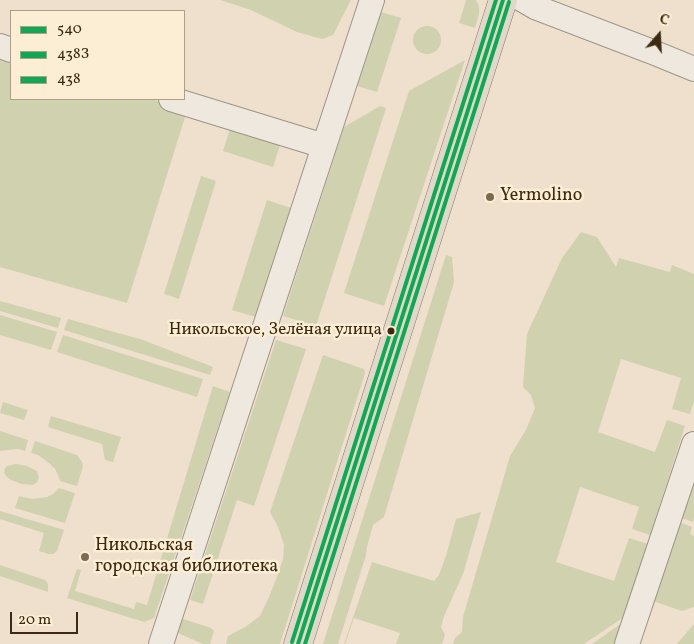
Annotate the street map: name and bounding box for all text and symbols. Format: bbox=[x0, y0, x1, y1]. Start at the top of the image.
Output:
legend bbox=[10, 10, 185, 100]
north arrow bbox=[634, 10, 684, 60]
text: С bbox=[657, 10, 671, 31]
text: 540 bbox=[57, 19, 82, 40]
text: 438З bbox=[57, 44, 89, 65]
text: 438 bbox=[57, 69, 81, 90]
place label: Yermolino bbox=[500, 186, 582, 208]
marker: Yermolino bbox=[484, 191, 496, 203]
place label: Никольское, Зелёная улица bbox=[169, 321, 382, 341]
marker: Никольское, Зелёная улица bbox=[386, 326, 396, 336]
place label: Никольская городская библиотека bbox=[95, 536, 278, 578]
marker: Никольская городская библиотека bbox=[79, 551, 91, 563]
scale bar bbox=[12, 602, 80, 634]
text: 20 m bbox=[18, 610, 51, 631]

